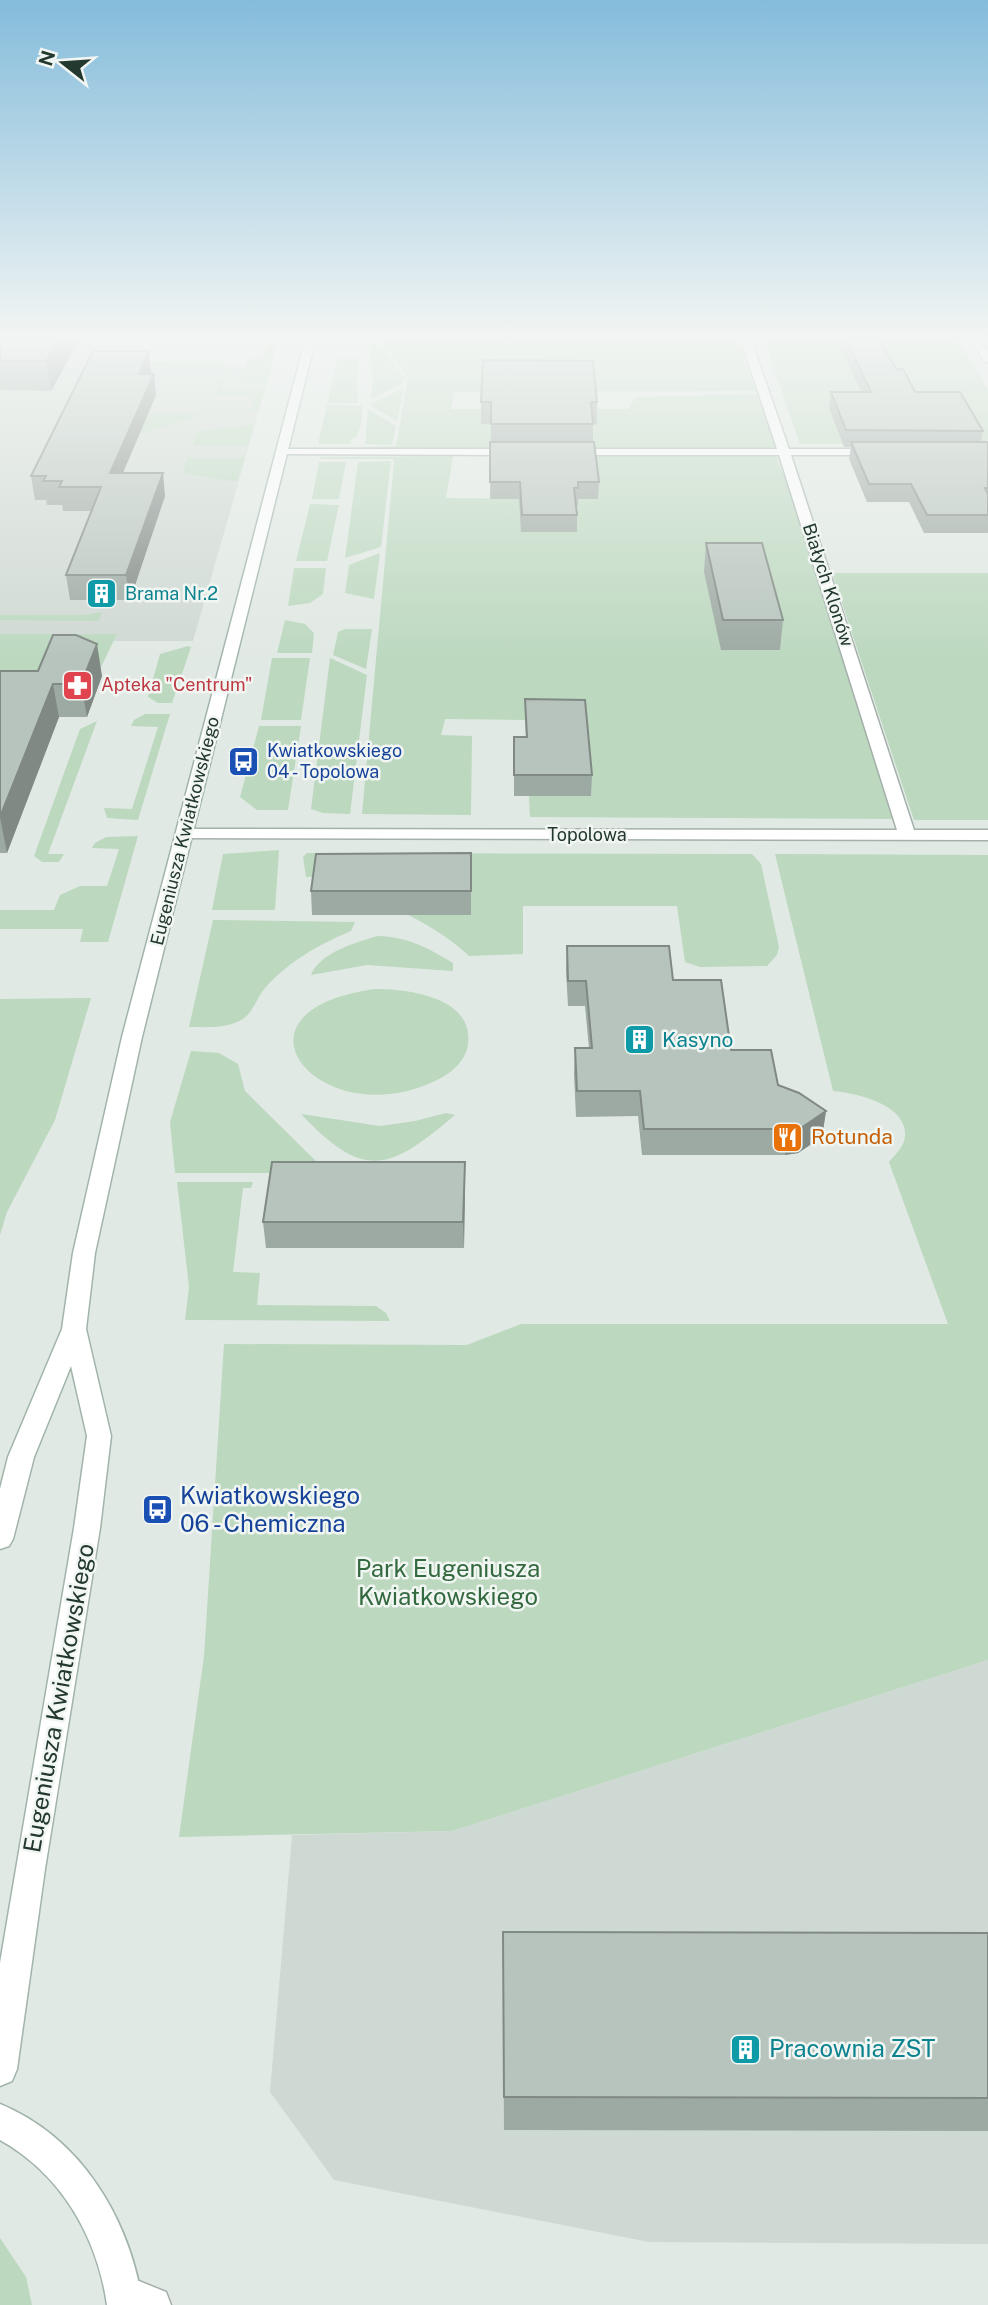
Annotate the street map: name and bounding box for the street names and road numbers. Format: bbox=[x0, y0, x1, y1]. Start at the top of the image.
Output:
street label: Białych Klonów bbox=[799, 521, 858, 649]
street label: Eugeniusza Kwiatkowskiego bbox=[146, 714, 223, 947]
street label: Topolowa bbox=[547, 824, 627, 845]
street label: Eugeniusza Kwiatkowskiego bbox=[17, 1541, 99, 1855]

